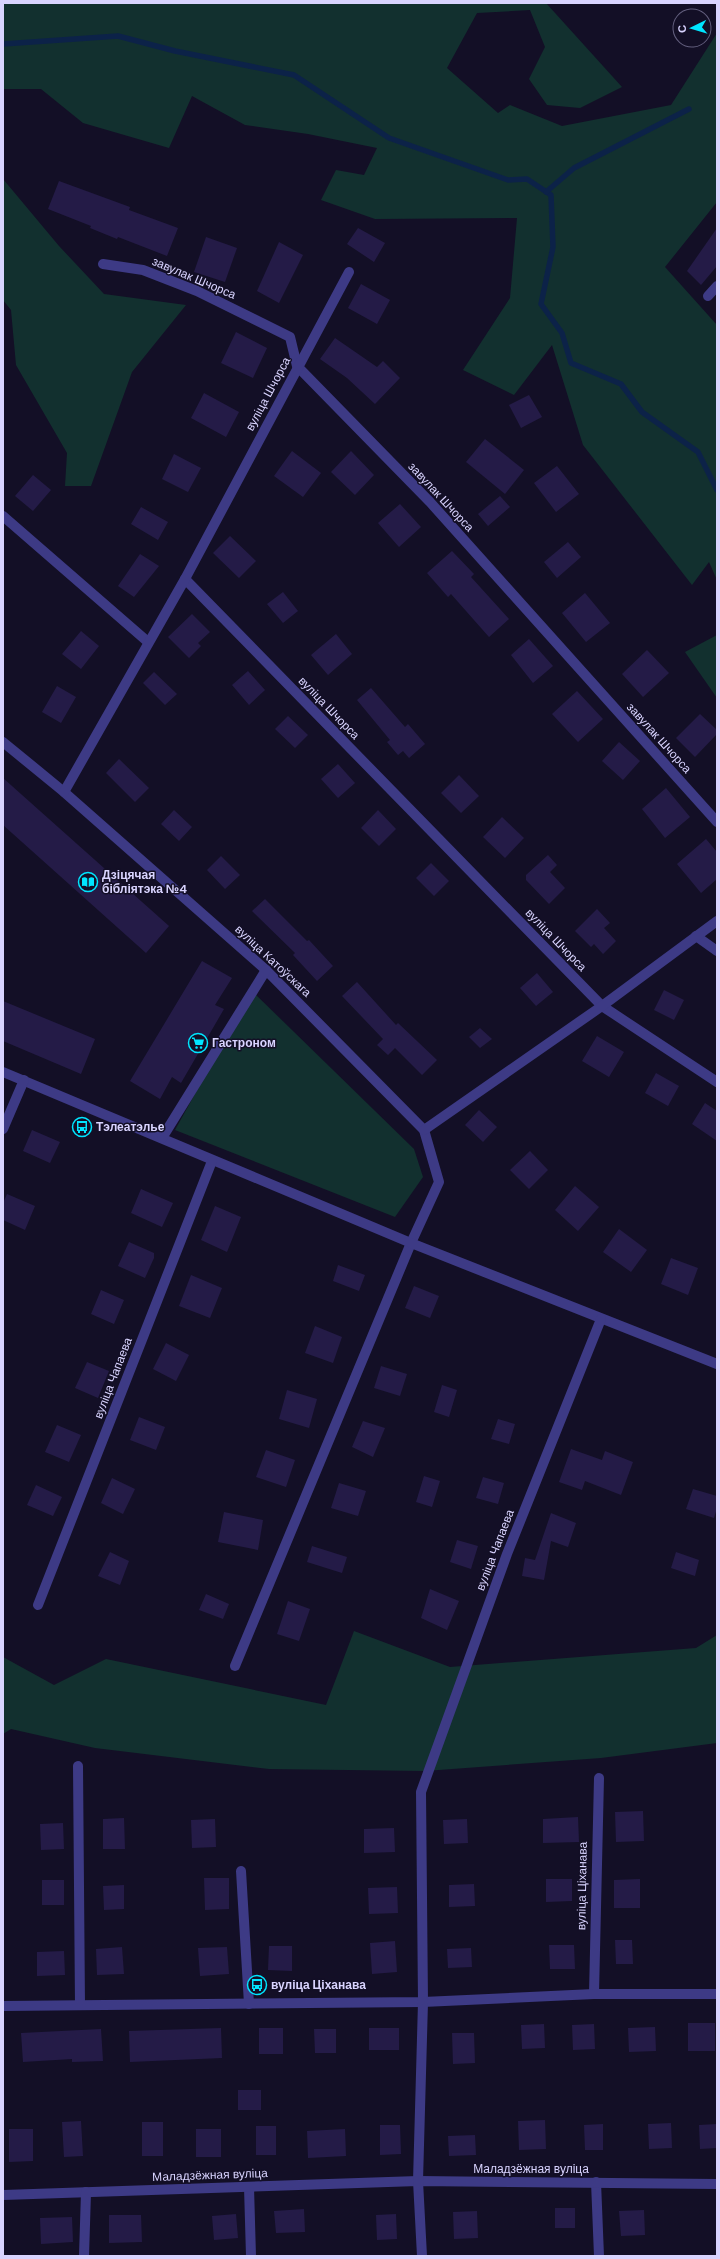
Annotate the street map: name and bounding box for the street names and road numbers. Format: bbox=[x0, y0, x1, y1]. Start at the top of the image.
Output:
street label: завулак Шчорса bbox=[150, 253, 239, 303]
street label: вуліца Шчорса bbox=[242, 354, 294, 434]
street label: завулак Шчорса bbox=[405, 459, 478, 535]
street label: вуліца Шчорса bbox=[295, 673, 363, 743]
street label: завулак Шчорса bbox=[623, 699, 695, 777]
street label: вуліца Шчорса bbox=[522, 905, 590, 975]
street label: вуліца Катоўскага bbox=[231, 922, 315, 1001]
street label: вуліца Чапаева bbox=[90, 1335, 136, 1421]
street label: вуліца Чапаева bbox=[472, 1507, 518, 1593]
street label: вуліца Ціханава bbox=[573, 1841, 591, 1930]
street label: Маладзёжная вуліца bbox=[473, 2161, 589, 2177]
street label: Маладзёжная вуліца bbox=[152, 2165, 268, 2185]

